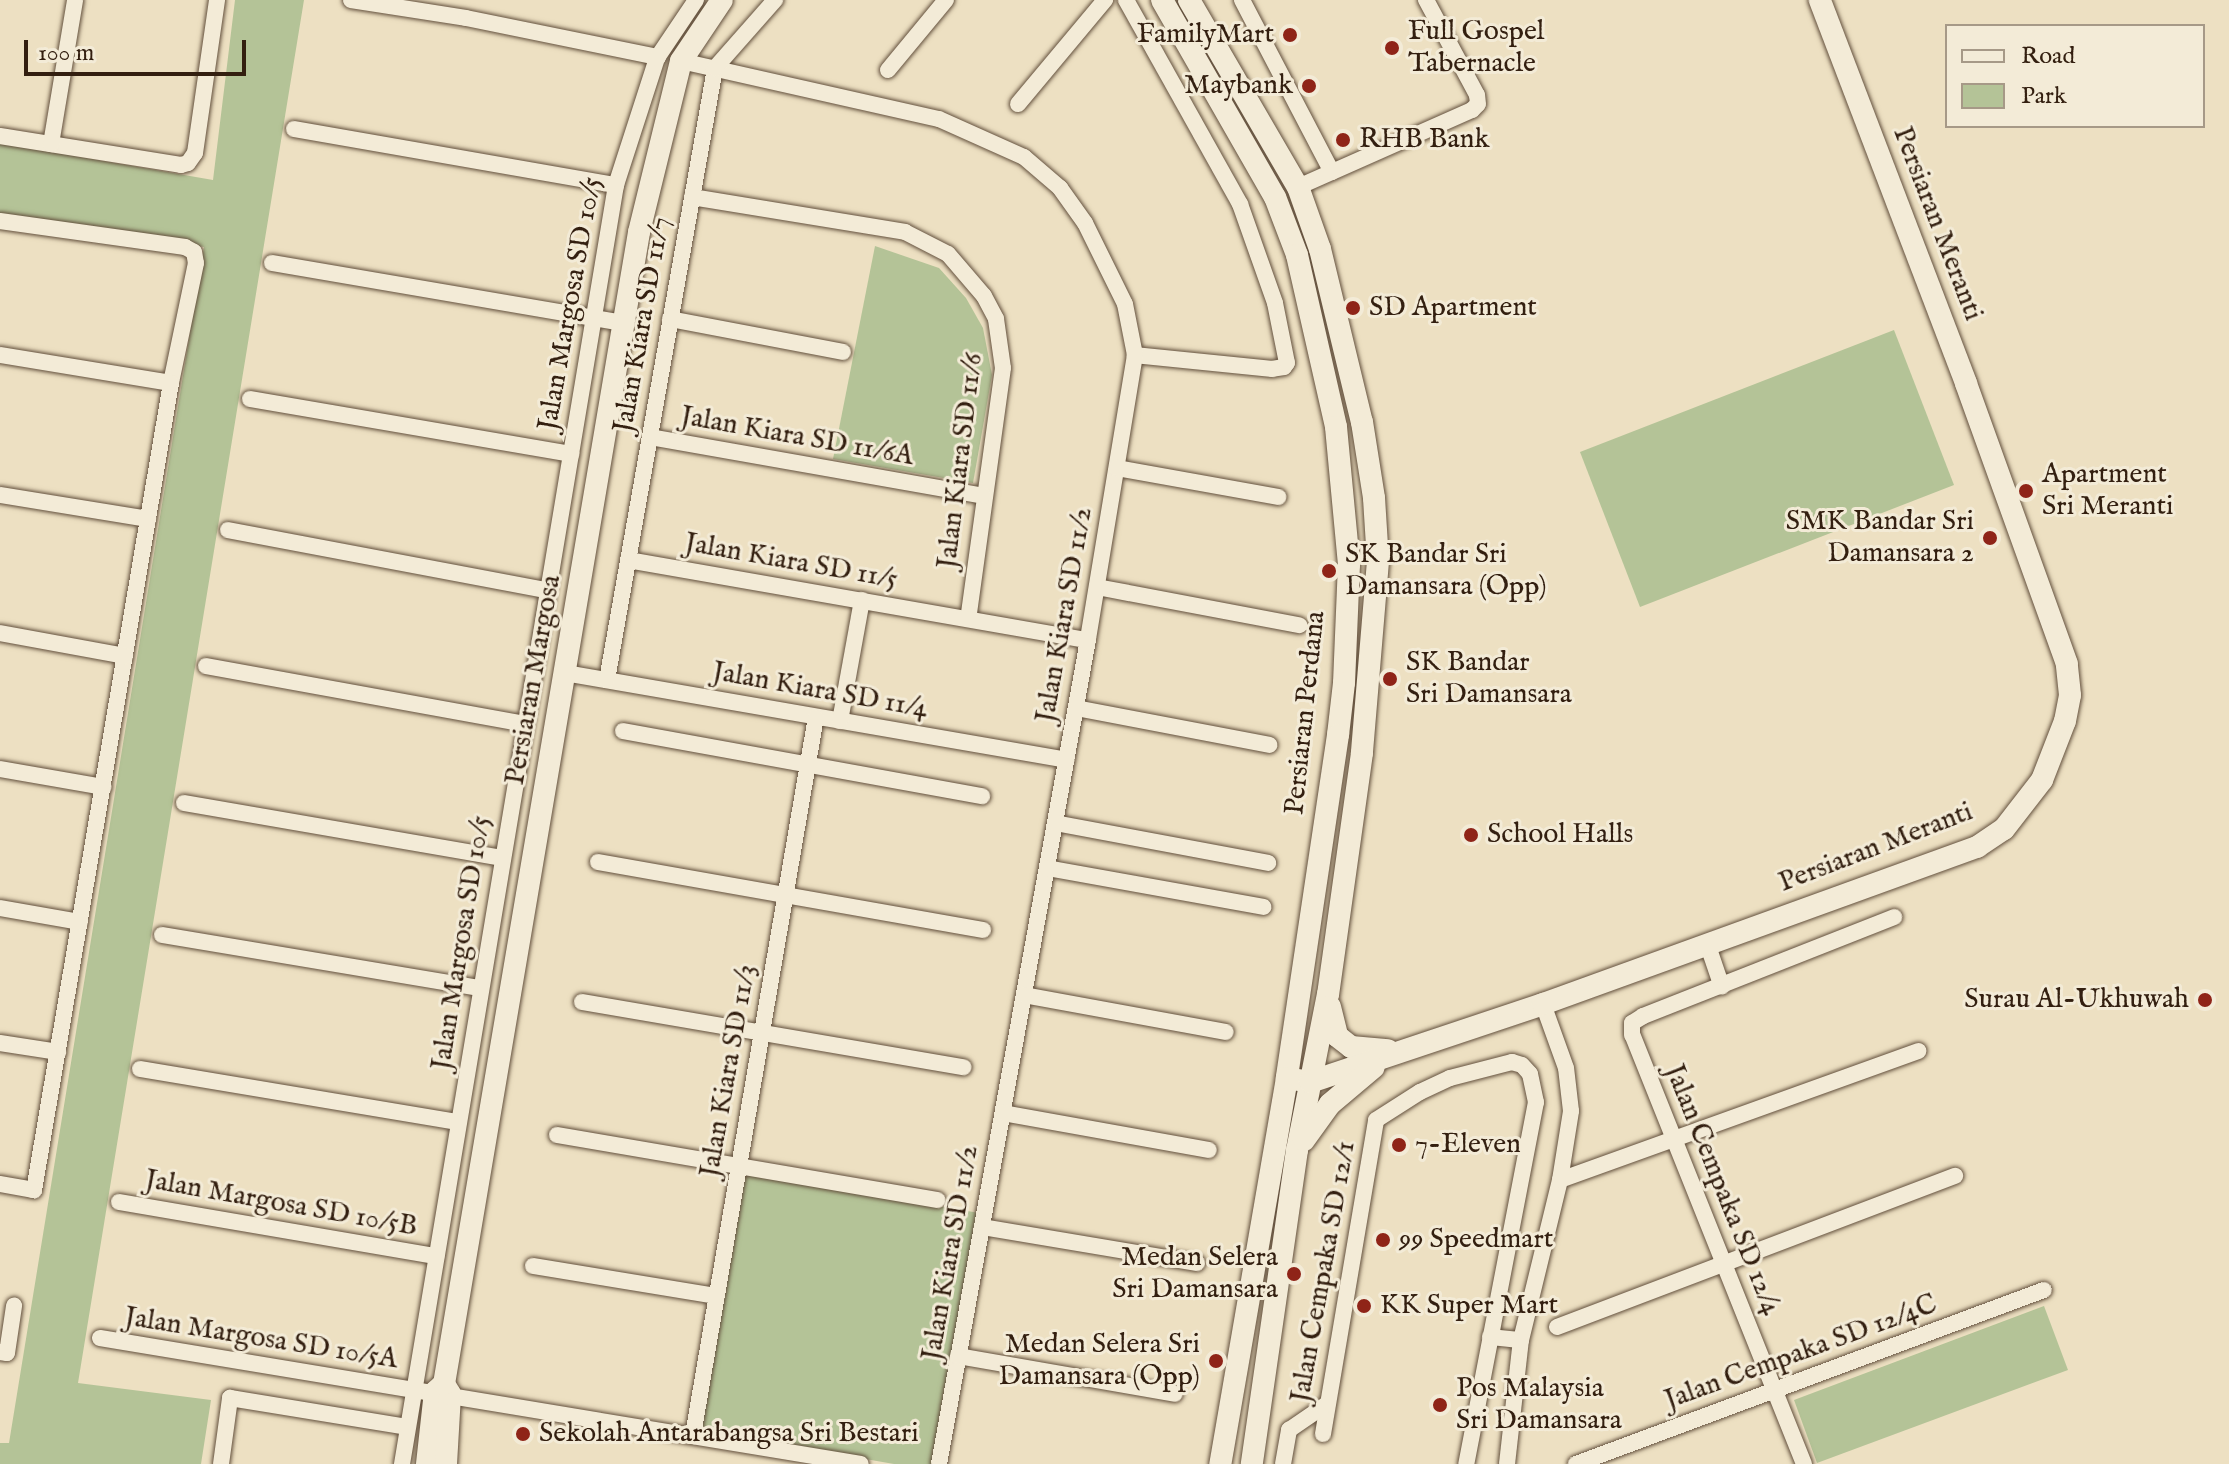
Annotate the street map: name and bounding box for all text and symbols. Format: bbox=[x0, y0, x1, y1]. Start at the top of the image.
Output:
place label: Full Gospel Tabernacle bbox=[1408, 15, 1544, 81]
place label: FamilyMart bbox=[1137, 18, 1274, 52]
scale bar bbox=[28, 24, 250, 74]
legend bbox=[1945, 24, 2205, 128]
marker: FamilyMart bbox=[1281, 26, 1299, 44]
text: 100 m bbox=[38, 38, 94, 69]
marker: Full Gospel Tabernacle bbox=[1383, 39, 1401, 57]
text: Road bbox=[2021, 41, 2075, 72]
place label: Maybank bbox=[1184, 69, 1293, 103]
marker: Maybank bbox=[1300, 77, 1318, 95]
text: Park bbox=[2021, 81, 2067, 112]
street label: Persiaran Meranti bbox=[1885, 122, 1989, 326]
place label: RHB Bank bbox=[1359, 123, 1489, 157]
marker: RHB Bank bbox=[1334, 131, 1352, 149]
street label: Jalan Margosa SD 10/5 bbox=[532, 174, 610, 434]
street label: Jalan Kiara SD 11/7 bbox=[607, 215, 679, 435]
place label: SD Apartment bbox=[1369, 291, 1537, 325]
marker: SD Apartment bbox=[1344, 299, 1362, 317]
street label: Jalan Kiara SD 11/6 bbox=[931, 351, 991, 571]
street label: Jalan Kiara SD 11/6A bbox=[678, 400, 916, 474]
place label: Apartment Sri Meranti bbox=[2042, 458, 2173, 524]
marker: Apartment Sri Meranti bbox=[2017, 482, 2035, 500]
street label: Jalan Kiara SD 11/2 bbox=[1030, 505, 1100, 725]
place label: SMK Bandar Sri Damansara 2 bbox=[1786, 505, 1974, 571]
street label: Jalan Kiara SD 11/5 bbox=[682, 527, 900, 597]
marker: SMK Bandar Sri Damansara 2 bbox=[1981, 529, 1999, 547]
place label: SK Bandar Sri Damansara (Opp) bbox=[1345, 538, 1547, 604]
marker: SK Bandar Sri Damansara (Opp) bbox=[1320, 562, 1338, 580]
street label: Persiaran Margosa bbox=[499, 572, 569, 788]
street label: Persiaran Perdana bbox=[1279, 609, 1333, 817]
place label: SK Bandar Sri Damansara bbox=[1406, 646, 1572, 712]
street label: Jalan Kiara SD 11/4 bbox=[710, 656, 930, 726]
marker: SK Bandar Sri Damansara bbox=[1381, 670, 1399, 688]
street label: Persiaran Meranti bbox=[1774, 796, 1978, 900]
street label: Jalan Margosa SD 10/5 bbox=[425, 813, 499, 1073]
place label: School Halls bbox=[1487, 818, 1633, 852]
marker: School Halls bbox=[1462, 826, 1480, 844]
street label: Jalan Kiara SD 11/3 bbox=[694, 962, 764, 1180]
place label: Surau Al-Ukhuwah bbox=[1964, 983, 2189, 1017]
marker: Surau Al-Ukhuwah bbox=[2196, 991, 2214, 1009]
street label: Jalan Cempaka SD 12/4 bbox=[1656, 1060, 1788, 1320]
place label: 7-Eleven bbox=[1415, 1128, 1521, 1162]
marker: 7-Eleven bbox=[1390, 1136, 1408, 1154]
street label: Jalan Cempaka SD 12/1 bbox=[1284, 1139, 1364, 1405]
street label: Jalan Kiara SD 11/2 bbox=[916, 1143, 986, 1363]
street label: Jalan Margosa SD 10/5B bbox=[142, 1164, 420, 1244]
place label: 99 Speedmart bbox=[1399, 1223, 1553, 1257]
marker: 99 Speedmart bbox=[1374, 1231, 1392, 1249]
place label: Medan Selera Sri Damansara bbox=[1112, 1241, 1278, 1307]
marker: Medan Selera Sri Damansara bbox=[1285, 1265, 1303, 1283]
street label: Jalan Cempaka SD 12/4C bbox=[1660, 1288, 1942, 1418]
place label: KK Super Mart bbox=[1380, 1289, 1558, 1323]
marker: KK Super Mart bbox=[1355, 1297, 1373, 1315]
street label: Jalan Margosa SD 10/5A bbox=[122, 1301, 400, 1377]
place label: Medan Selera Sri Damansara (Opp) bbox=[998, 1328, 1200, 1394]
marker: Medan Selera Sri Damansara (Opp) bbox=[1207, 1352, 1225, 1370]
place label: Pos Malaysia Sri Damansara bbox=[1456, 1372, 1622, 1438]
marker: Pos Malaysia Sri Damansara bbox=[1431, 1396, 1449, 1414]
place label: Sekolah Antarabangsa Sri Bestari bbox=[539, 1417, 919, 1451]
marker: Sekolah Antarabangsa Sri Bestari bbox=[514, 1425, 532, 1443]

